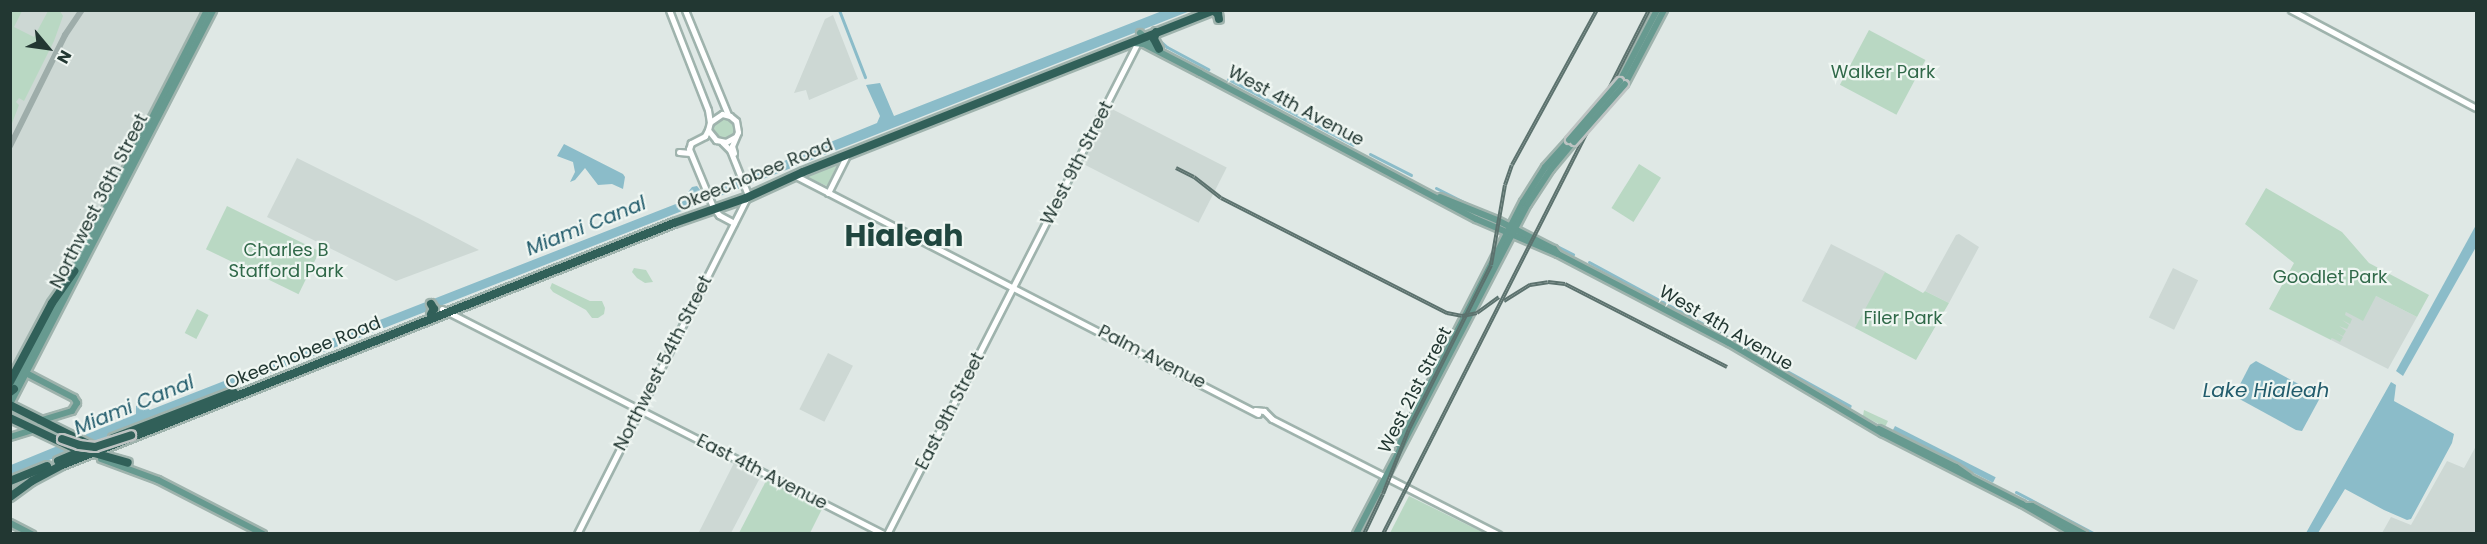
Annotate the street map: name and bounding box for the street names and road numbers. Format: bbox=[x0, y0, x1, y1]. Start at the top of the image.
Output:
street label: West 4th Avenue bbox=[1224, 61, 1368, 151]
street label: West 9th Street bbox=[1036, 97, 1118, 229]
street label: Northwest 36th Street bbox=[46, 110, 152, 292]
street label: Okeechobee Road bbox=[674, 134, 836, 216]
street label: Northwest 54th Street bbox=[609, 272, 717, 454]
street label: West 4th Avenue bbox=[1655, 281, 1797, 375]
street label: Okeechobee Road bbox=[222, 312, 384, 394]
street label: Palm Avenue bbox=[1095, 321, 1209, 393]
street label: West 21st Street bbox=[1374, 323, 1456, 457]
street label: East 9th Street bbox=[911, 349, 989, 473]
street label: East 4th Avenue bbox=[693, 430, 831, 514]

